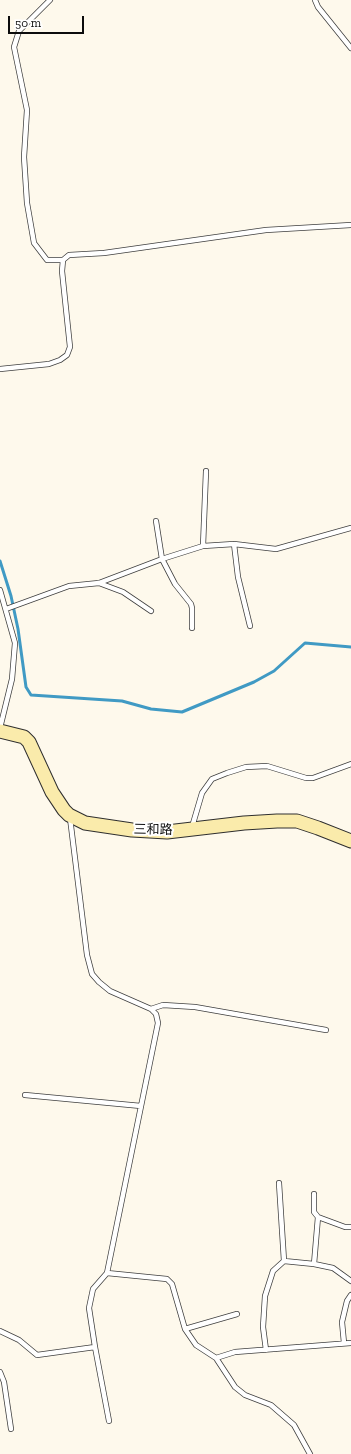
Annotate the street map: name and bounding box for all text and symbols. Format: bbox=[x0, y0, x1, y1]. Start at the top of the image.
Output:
scale bar bbox=[10, 8, 86, 34]
text: 50 m bbox=[15, 16, 41, 30]
street label: 三和路 bbox=[133, 822, 173, 838]

